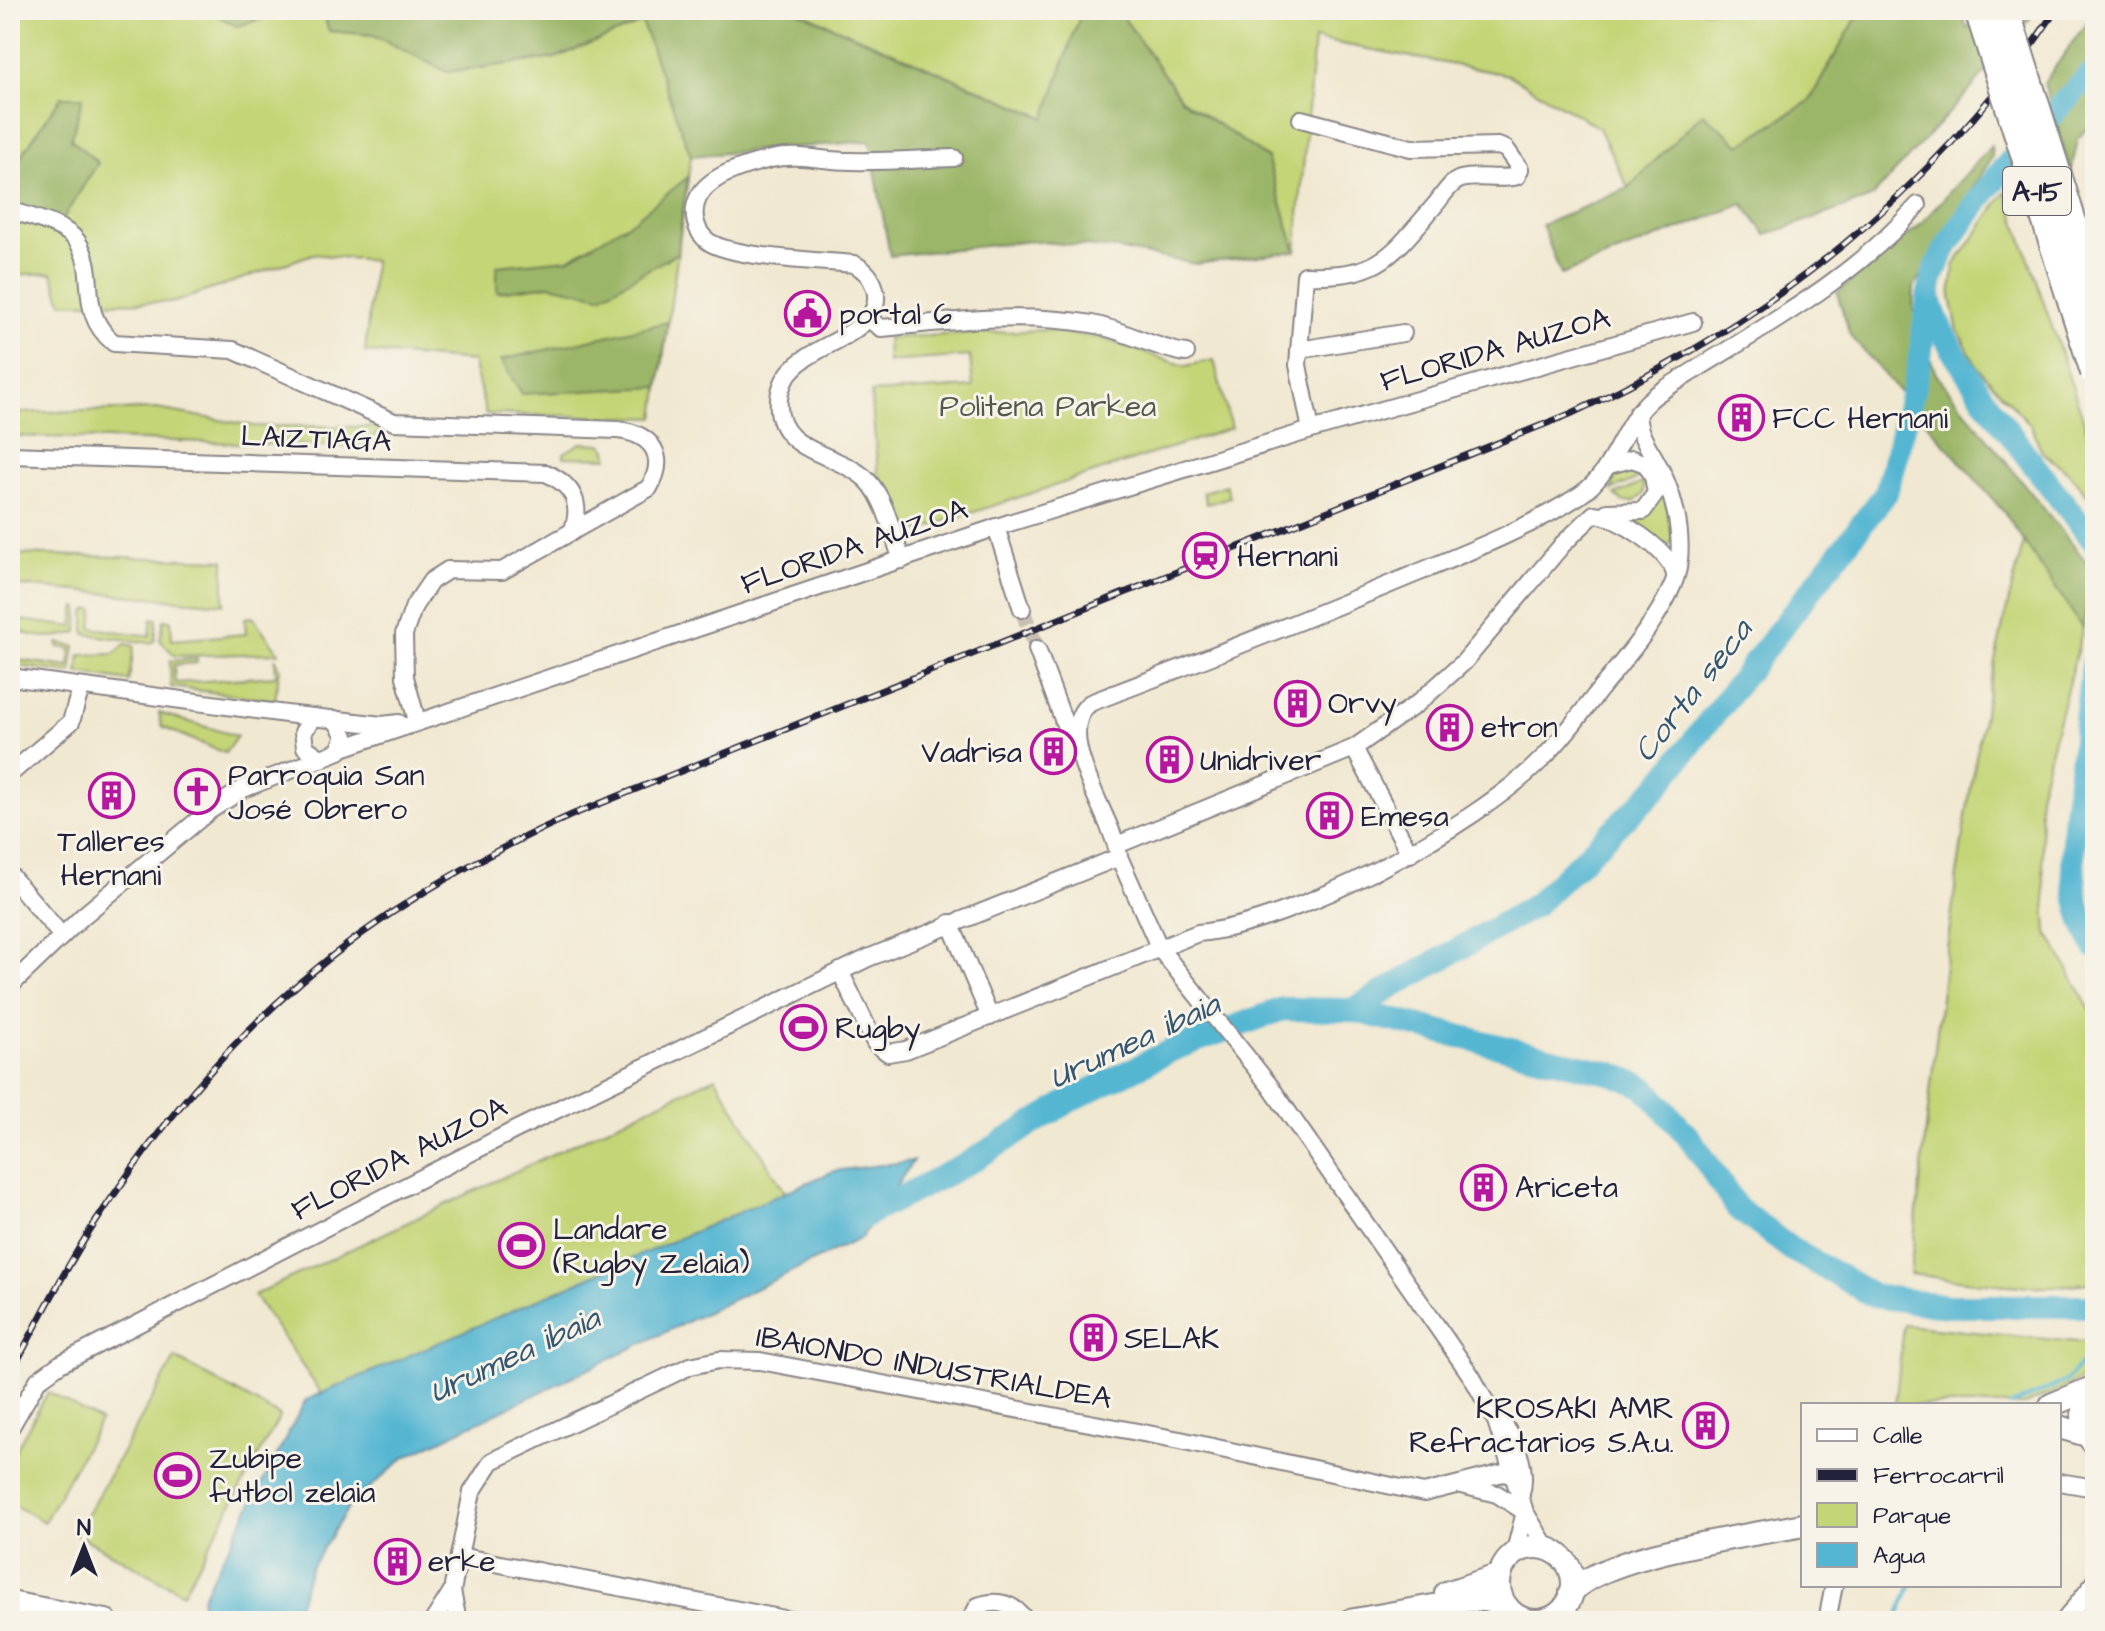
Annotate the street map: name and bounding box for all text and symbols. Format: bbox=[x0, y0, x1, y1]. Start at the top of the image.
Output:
road number: A-15 bbox=[2003, 167, 2071, 215]
public building icon: portal 6 bbox=[784, 290, 832, 338]
place label: portal 6 bbox=[839, 294, 952, 336]
street label: FLORIDA AUZOA bbox=[1375, 297, 1615, 403]
park label: Politena Parkea bbox=[940, 386, 1156, 428]
building icon: FCC Hernani bbox=[1717, 394, 1765, 442]
place label: FCC Hernani bbox=[1772, 398, 1948, 440]
street label: LAIZTIAGA bbox=[240, 415, 392, 463]
street label: FLORIDA AUZOA bbox=[735, 488, 973, 605]
station icon: Hernani bbox=[1182, 532, 1230, 580]
place label: Hernani bbox=[1237, 536, 1338, 578]
water label: Corta seca bbox=[1623, 609, 1764, 772]
building icon: Orvy bbox=[1273, 679, 1321, 727]
place label: Orvy bbox=[1328, 683, 1397, 726]
building icon: etron bbox=[1426, 703, 1474, 751]
place label: etron bbox=[1481, 707, 1558, 749]
building icon: Vadrisa bbox=[1029, 728, 1077, 776]
place label: Vadrisa bbox=[921, 732, 1022, 774]
building icon: Unidriver bbox=[1145, 736, 1193, 784]
place label: Unidriver bbox=[1200, 740, 1321, 782]
place label: Parroquia San José Obrero bbox=[228, 755, 424, 831]
church icon: Parroquia San José Obrero bbox=[173, 768, 221, 816]
building icon: Talleres Hernani bbox=[87, 771, 135, 819]
building icon: Emesa bbox=[1306, 792, 1354, 840]
place label: Emesa bbox=[1361, 796, 1449, 838]
place label: Talleres Hernani bbox=[57, 821, 165, 897]
water label: Urumea ibaia bbox=[1042, 981, 1229, 1101]
sports icon: Rugby bbox=[780, 1004, 828, 1052]
place label: Rugby bbox=[835, 1008, 920, 1051]
street label: FLORIDA AUZOA bbox=[284, 1086, 515, 1231]
building icon: Ariceta bbox=[1460, 1163, 1508, 1211]
place label: Ariceta bbox=[1515, 1167, 1618, 1209]
place label: Landare (Rugby Zelaia) bbox=[553, 1209, 749, 1286]
sports icon: Landare (Rugby Zelaia) bbox=[498, 1222, 546, 1270]
water label: Urumea ibaia bbox=[422, 1295, 609, 1415]
building icon: SELAK bbox=[1069, 1314, 1117, 1362]
street label: IBAIONDO INDUSTRIALDEA bbox=[753, 1316, 1115, 1420]
place label: SELAK bbox=[1124, 1318, 1219, 1360]
place label: KROSAKI AMR Refractarios S.A.u. bbox=[1409, 1388, 1674, 1464]
building icon: KROSAKI AMR Refractarios S.A.u. bbox=[1681, 1401, 1729, 1449]
legend bbox=[1801, 1403, 2061, 1587]
text: Calle bbox=[1873, 1419, 1923, 1453]
place label: Zubipe futbol zelaia bbox=[209, 1438, 376, 1514]
sports icon: Zubipe futbol zelaia bbox=[154, 1451, 202, 1499]
text: Ferrocarril bbox=[1873, 1459, 2004, 1493]
text: Parque bbox=[1873, 1499, 1951, 1533]
north arrow bbox=[44, 1507, 124, 1587]
text: N bbox=[77, 1513, 91, 1544]
building icon: erke bbox=[373, 1537, 421, 1585]
text: Agua bbox=[1873, 1539, 1925, 1574]
place label: erke bbox=[428, 1541, 495, 1583]

